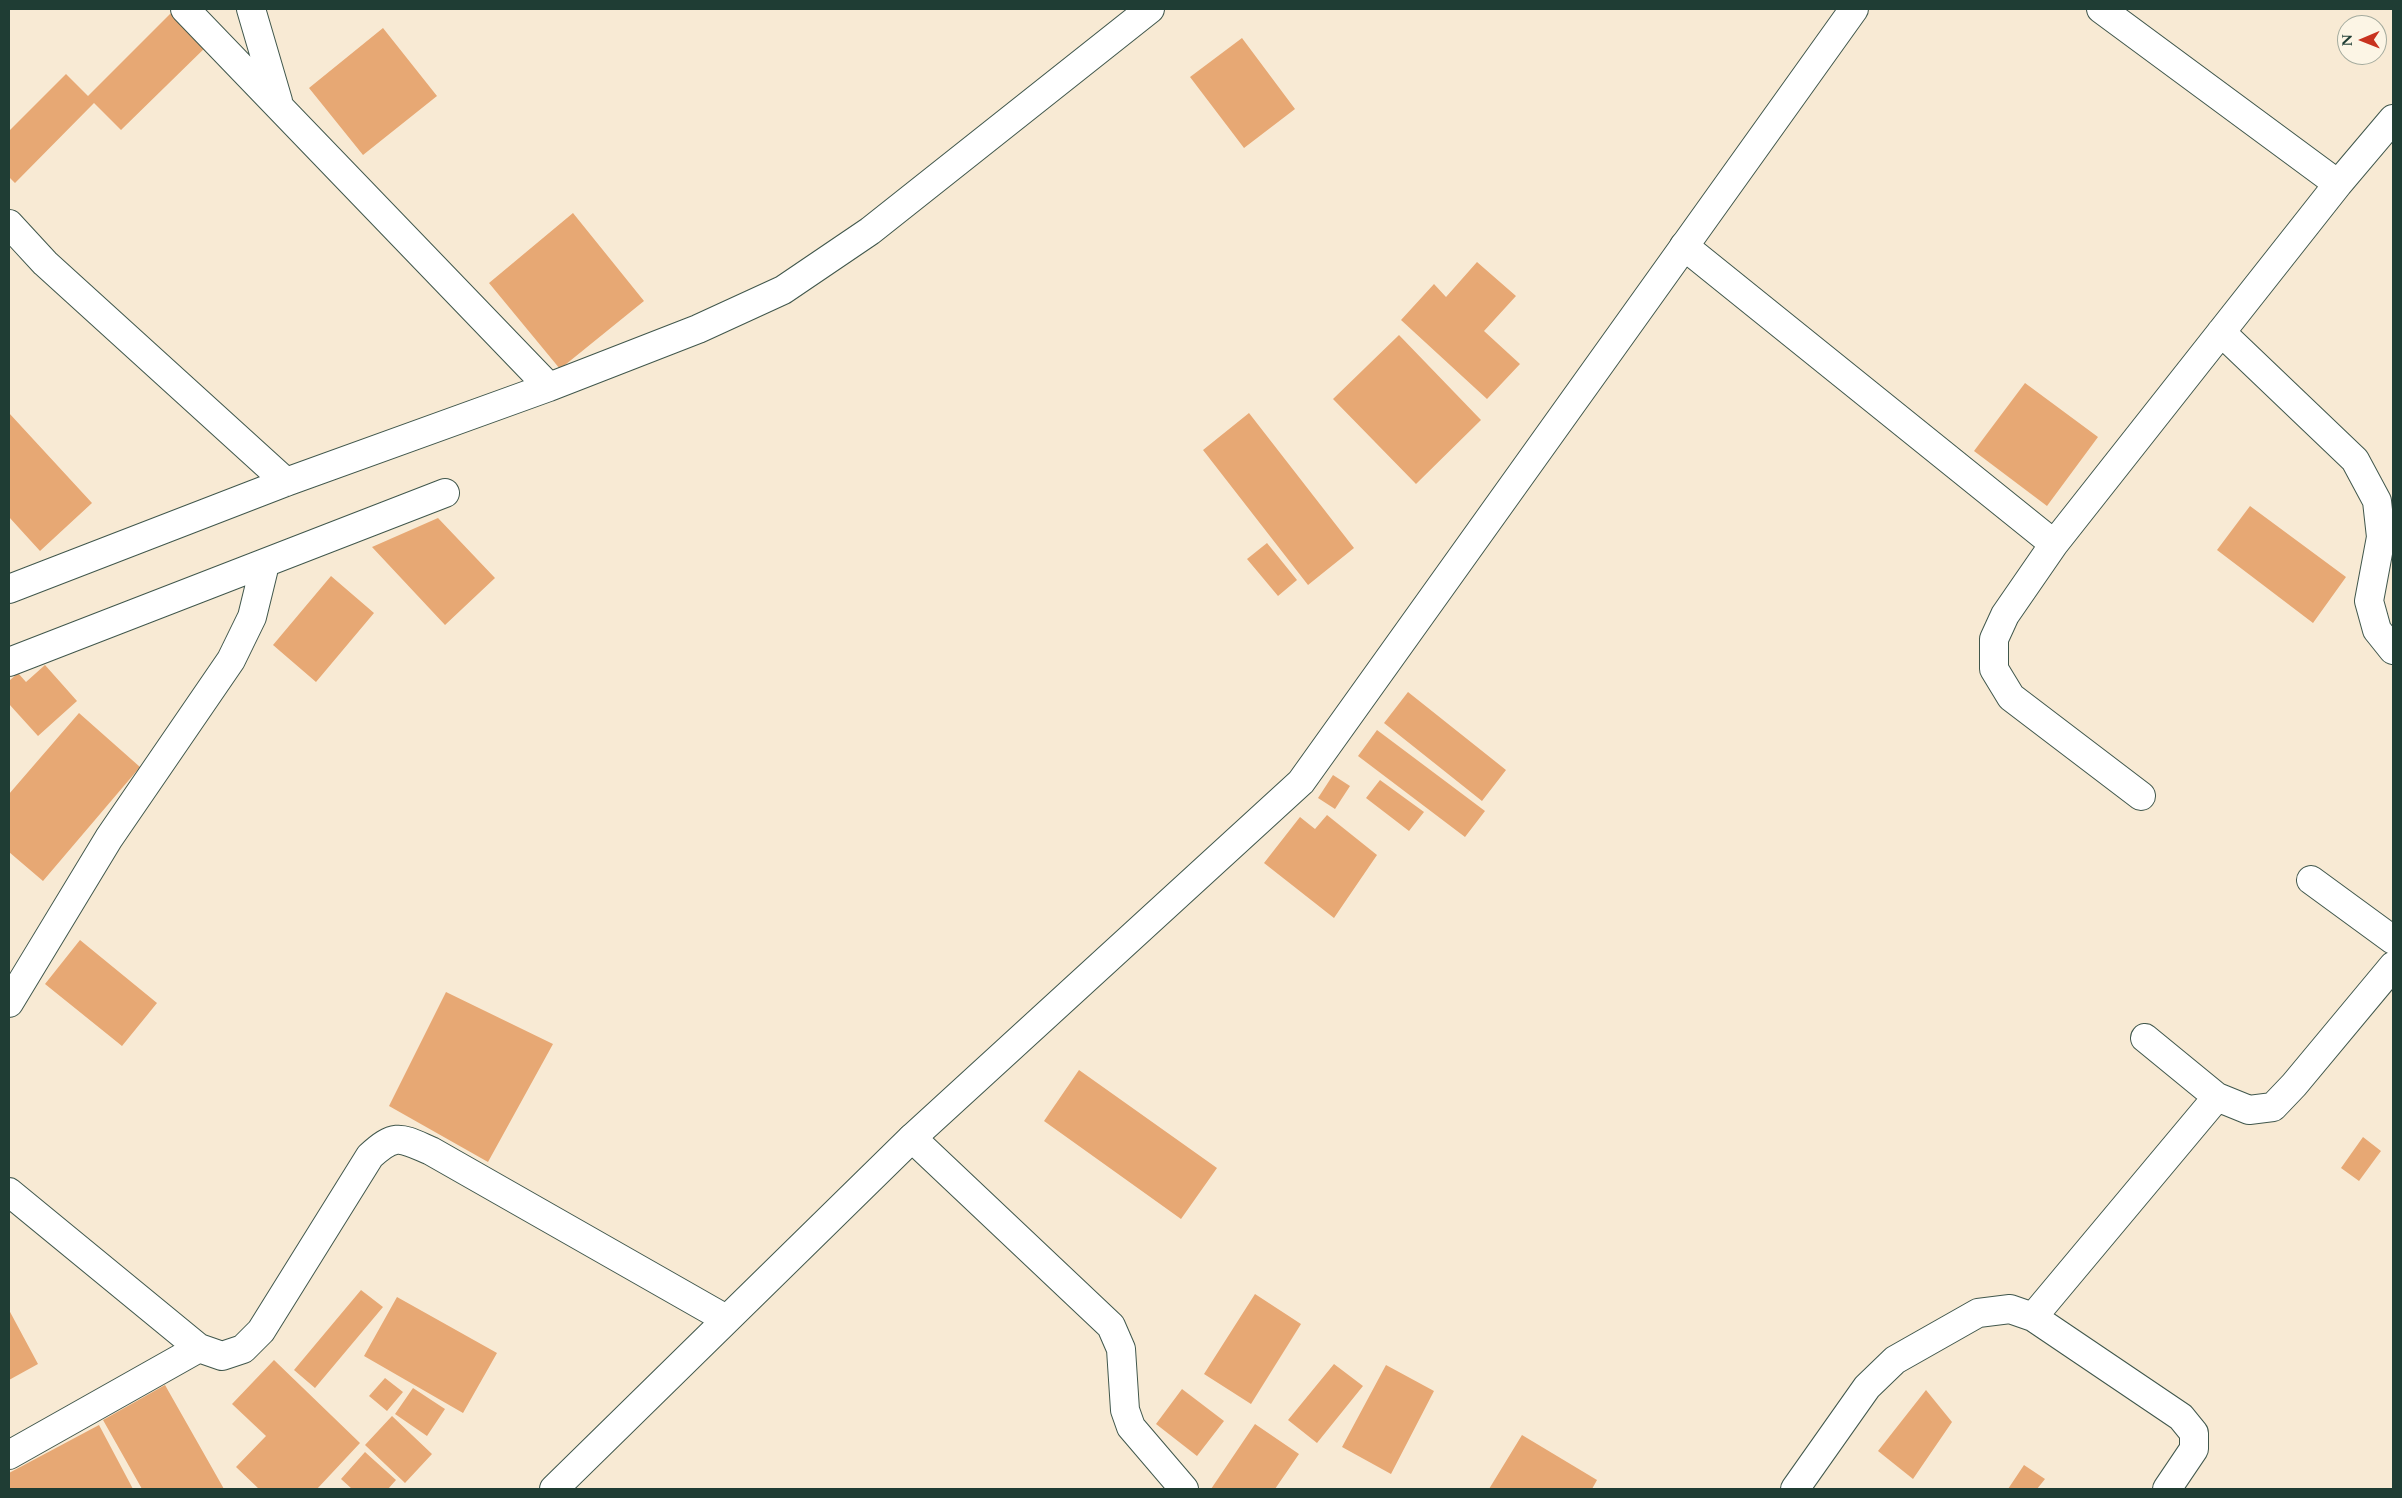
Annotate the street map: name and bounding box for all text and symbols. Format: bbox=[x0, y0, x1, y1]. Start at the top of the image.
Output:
north arrow bbox=[2337, 15, 2387, 65]
text: N bbox=[2338, 34, 2357, 46]

